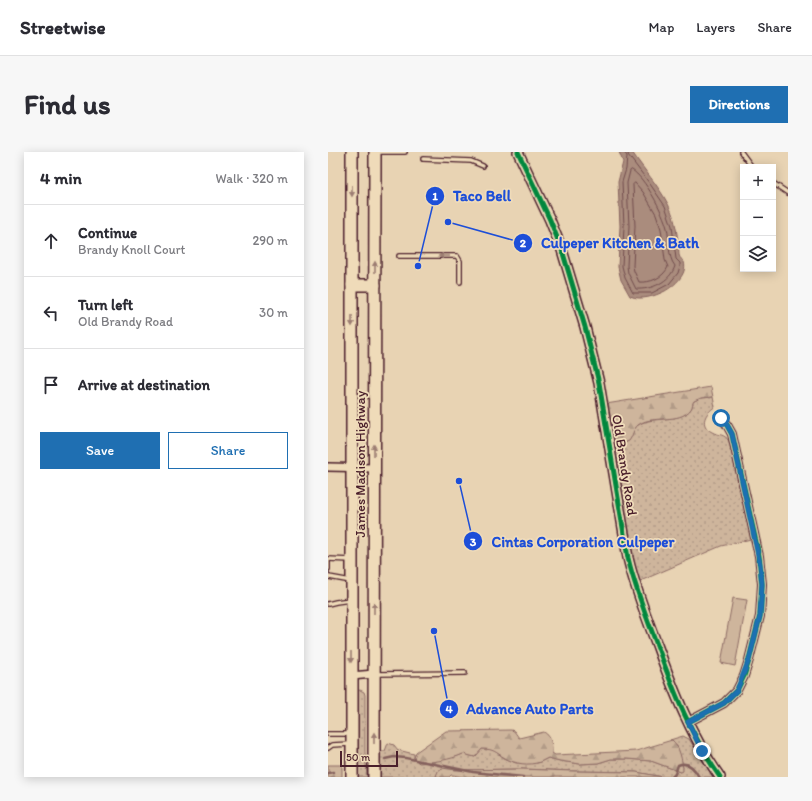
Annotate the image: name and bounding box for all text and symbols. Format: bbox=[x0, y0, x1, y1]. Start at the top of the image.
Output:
text: Streetwise bbox=[20, 16, 106, 39]
text: Map bbox=[649, 19, 674, 36]
text: Layers bbox=[696, 19, 735, 36]
text: Share bbox=[757, 19, 792, 36]
button: Directions bbox=[690, 86, 788, 123]
text: Find us bbox=[24, 87, 111, 121]
map controls bbox=[740, 164, 776, 272]
button: + bbox=[740, 164, 776, 200]
text: 4 min bbox=[40, 168, 82, 188]
text: Walk · 320 m bbox=[216, 171, 288, 186]
callout: Taco Bell bbox=[425, 182, 519, 209]
one-way arrow bbox=[349, 185, 355, 198]
text: Taco Bell bbox=[452, 187, 512, 205]
text: 1 bbox=[432, 189, 438, 203]
button: − bbox=[740, 200, 776, 236]
text: Continue bbox=[78, 224, 137, 242]
icon: ahead bbox=[40, 230, 62, 252]
callout: Culpeper Kitchen & Bath bbox=[513, 230, 706, 257]
text: 290 m bbox=[252, 233, 288, 248]
text: Culpeper Kitchen & Bath bbox=[541, 234, 700, 253]
text: 2 bbox=[520, 236, 527, 250]
button: layers bbox=[740, 236, 776, 272]
text: Brandy Knoll Court bbox=[78, 242, 186, 257]
one-way arrow bbox=[437, 253, 450, 259]
one-way arrow bbox=[372, 260, 378, 273]
text: Turn left bbox=[78, 296, 133, 314]
icon: left bbox=[40, 302, 62, 324]
text: 30 m bbox=[259, 305, 288, 320]
text: Old Brandy Road bbox=[78, 314, 173, 329]
one-way arrow bbox=[349, 315, 355, 328]
icon: arrive bbox=[40, 374, 62, 396]
text: Arrive at destination bbox=[78, 376, 210, 394]
street label: James Madison Highway bbox=[352, 390, 369, 537]
route start bbox=[712, 409, 730, 427]
street label: Old Brandy Road bbox=[608, 413, 641, 517]
button: Save bbox=[40, 432, 160, 469]
button: Share bbox=[168, 432, 288, 469]
one-way arrow bbox=[371, 443, 377, 456]
callout: Cintas Corporation Culpeper bbox=[463, 528, 683, 555]
text: Cintas Corporation Culpeper bbox=[492, 533, 676, 552]
text: 3 bbox=[470, 535, 477, 549]
one-way arrow bbox=[371, 601, 377, 614]
one-way arrow bbox=[348, 651, 354, 664]
callout: Advance Auto Parts bbox=[439, 695, 602, 722]
text: Advance Auto Parts bbox=[465, 700, 594, 718]
text: 4 bbox=[445, 702, 453, 716]
one-way arrow bbox=[371, 731, 377, 744]
route end bbox=[693, 742, 711, 760]
scale bar bbox=[340, 749, 398, 768]
text: 50 m bbox=[346, 751, 370, 764]

